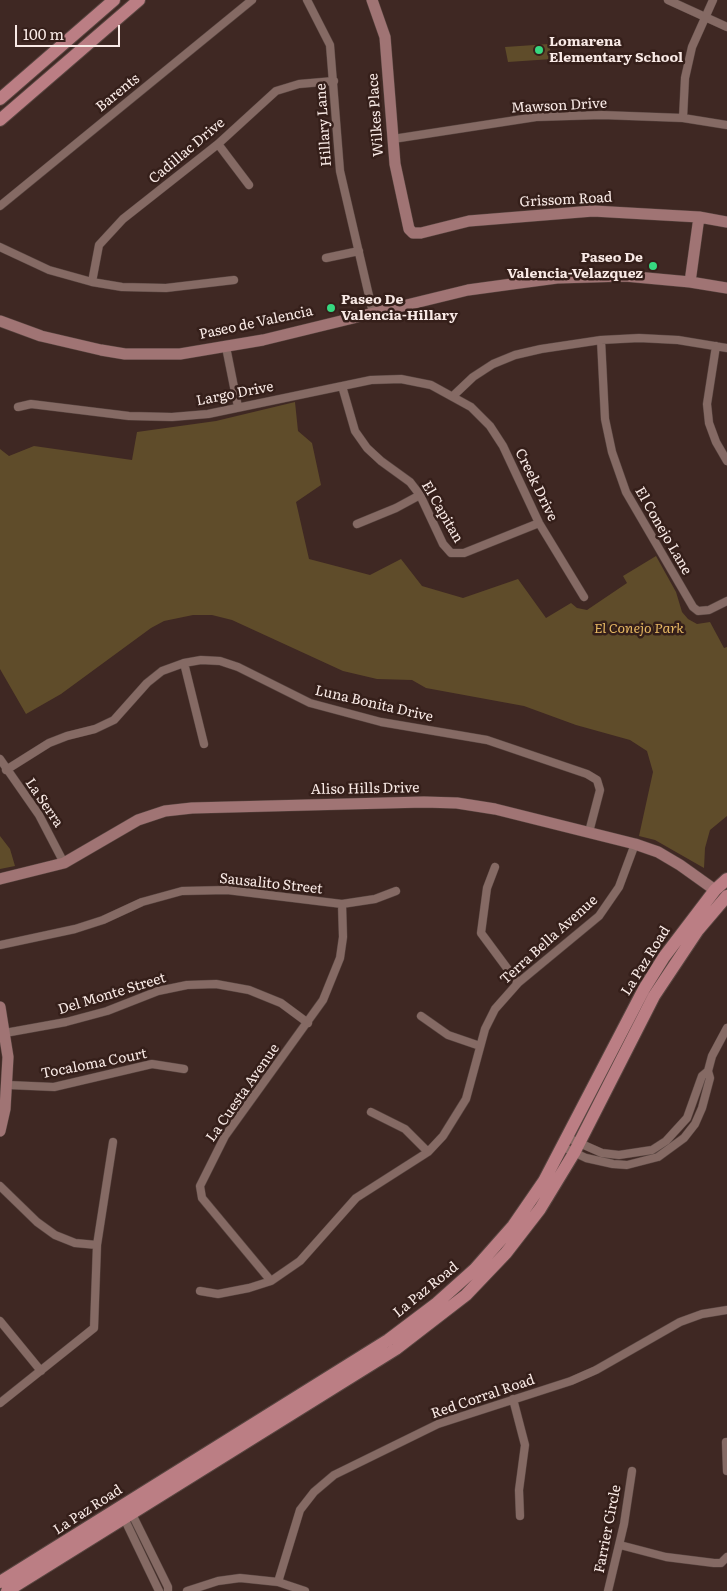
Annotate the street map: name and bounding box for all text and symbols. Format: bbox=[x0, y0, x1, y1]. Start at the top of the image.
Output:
scale bar bbox=[18, 15, 122, 47]
text: 100 m bbox=[23, 22, 64, 45]
place label: Lomarena Elementary School bbox=[549, 34, 683, 66]
marker: Lomarena Elementary School bbox=[533, 44, 545, 56]
street label: Barents bbox=[93, 70, 143, 116]
street label: Wilkes Place bbox=[365, 73, 387, 157]
street label: Hillary Lane bbox=[313, 83, 335, 167]
street label: Mawson Drive bbox=[511, 95, 607, 117]
street label: Cadillac Drive bbox=[146, 114, 228, 188]
street label: Grissom Road bbox=[519, 189, 613, 211]
place label: Paseo De Valencia-Velazquez bbox=[507, 250, 643, 282]
marker: Paseo De Valencia-Velazquez bbox=[647, 260, 659, 272]
place label: Paseo De Valencia-Hillary bbox=[341, 292, 458, 324]
marker: Paseo De Valencia-Hillary bbox=[325, 302, 337, 314]
street label: Paseo de Valencia bbox=[198, 303, 314, 343]
street label: Largo Drive bbox=[195, 378, 275, 410]
street label: Creek Drive bbox=[511, 446, 561, 524]
street label: El Capitan bbox=[418, 478, 466, 546]
street label: El Conejo Lane bbox=[631, 484, 695, 578]
park label: El Conejo Park bbox=[594, 621, 684, 637]
street label: Luna Bonita Drive bbox=[313, 682, 435, 726]
street label: La Serra bbox=[22, 775, 66, 831]
street label: Aliso Hills Drive bbox=[311, 780, 419, 798]
street label: Sausalito Street bbox=[219, 870, 323, 898]
street label: Terra Bella Avenue bbox=[497, 892, 601, 988]
street label: La Paz Road bbox=[618, 923, 674, 999]
street label: Del Monte Street bbox=[56, 970, 168, 1018]
street label: La Cuesta Avenue bbox=[203, 1041, 283, 1145]
street label: Tocaloma Court bbox=[40, 1045, 148, 1083]
street label: La Paz Road bbox=[390, 1259, 462, 1321]
street label: Red Corral Road bbox=[429, 1371, 537, 1423]
street label: La Paz Road bbox=[50, 1481, 126, 1539]
street label: Farrier Circle bbox=[591, 1483, 625, 1575]

